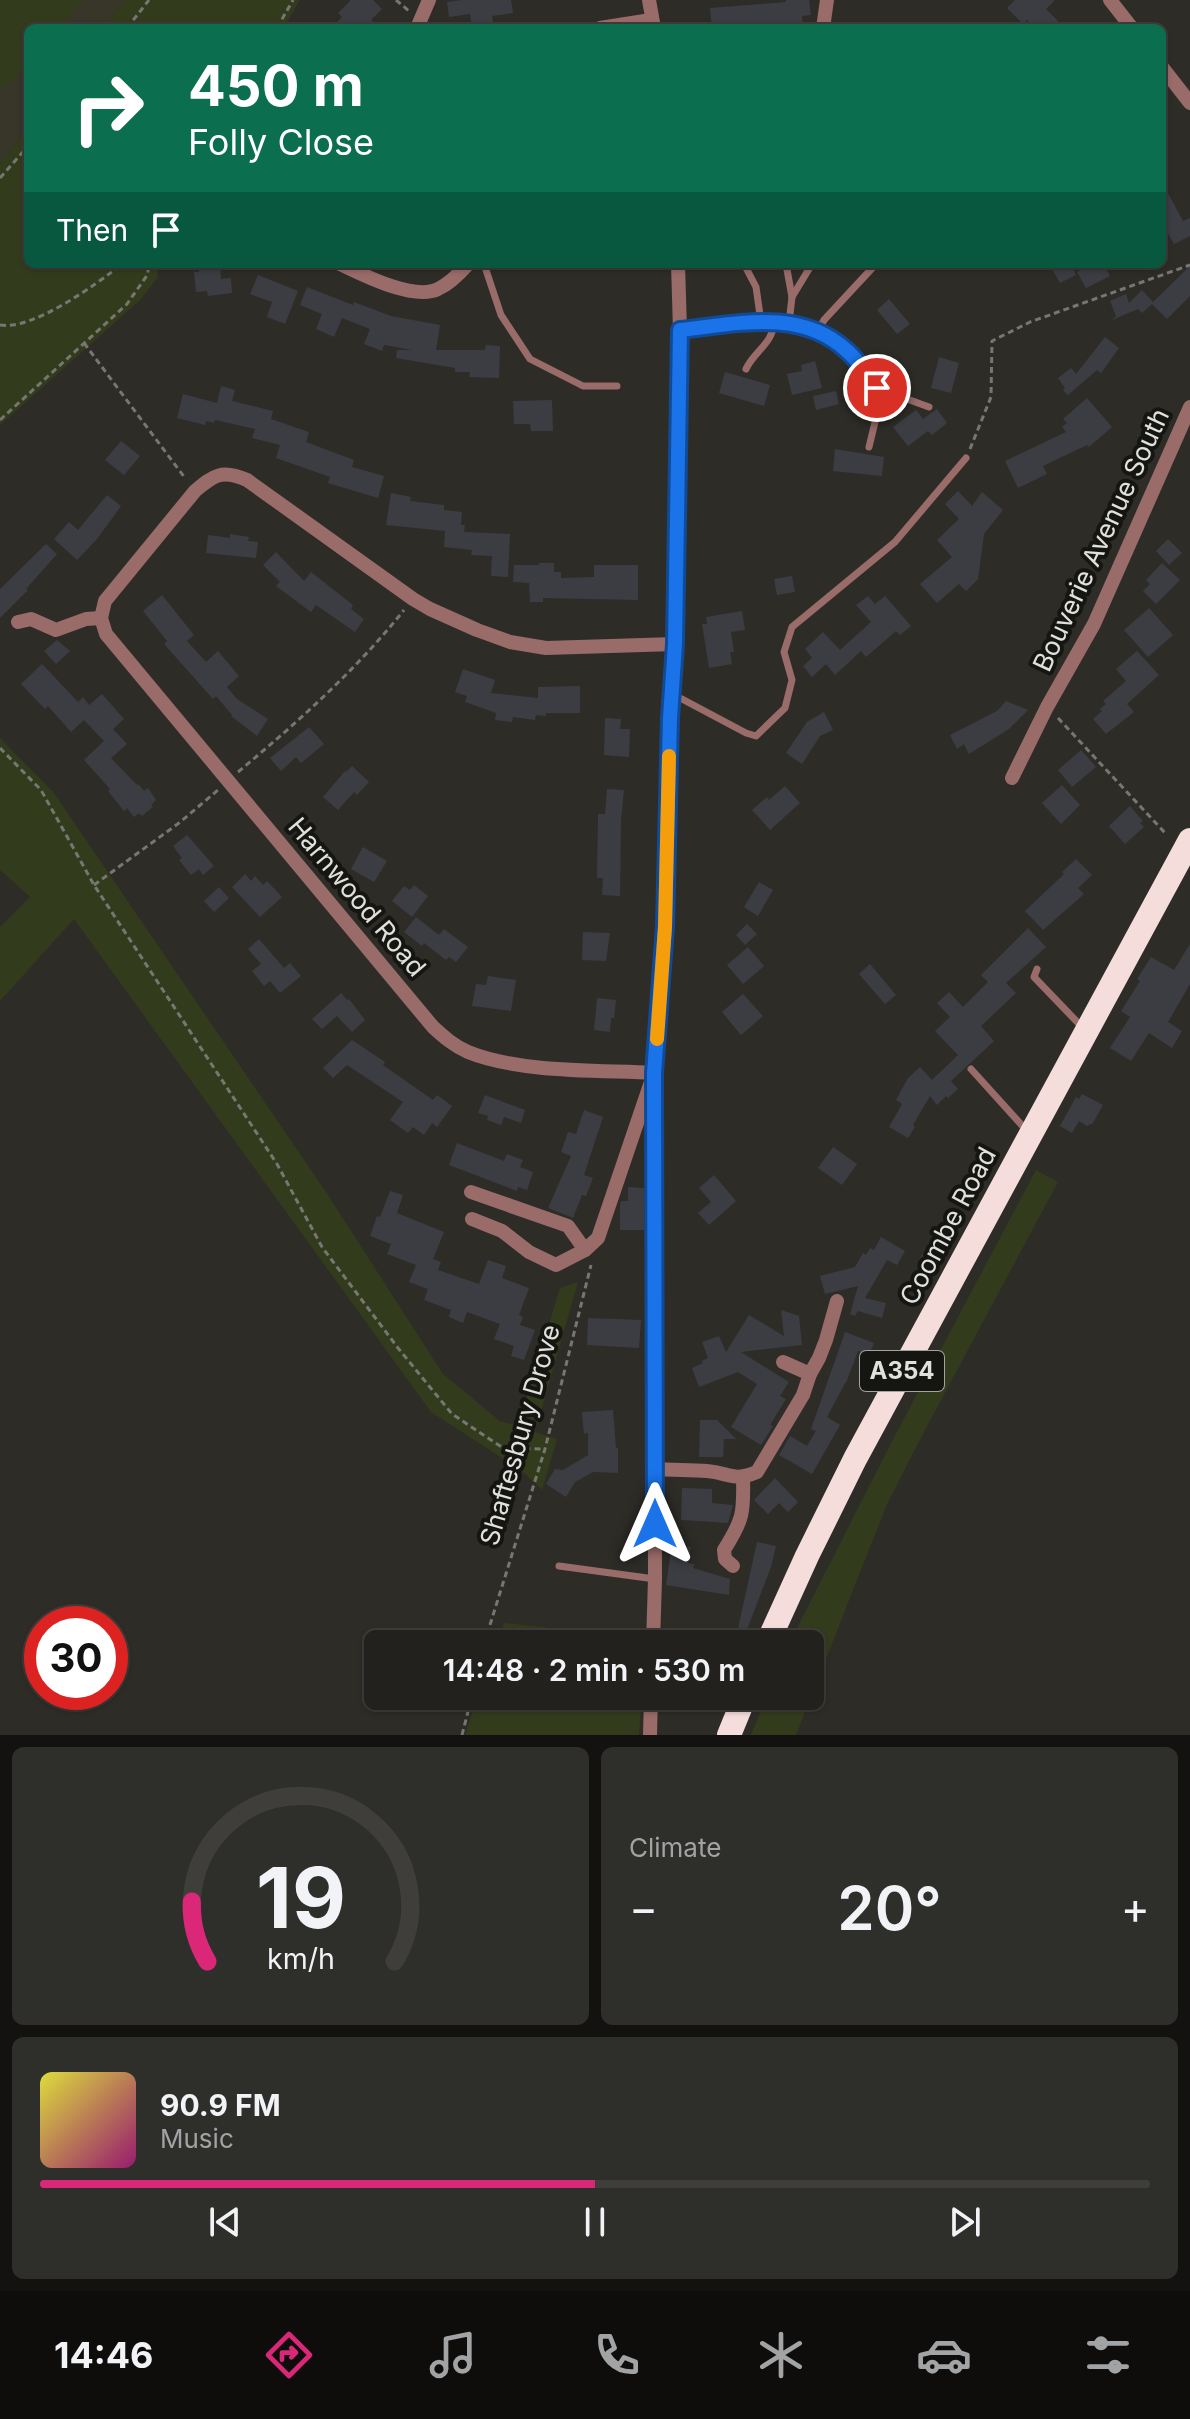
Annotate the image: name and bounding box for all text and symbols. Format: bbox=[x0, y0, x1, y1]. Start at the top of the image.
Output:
text: 450 m bbox=[188, 52, 364, 120]
icon: right bbox=[56, 56, 160, 160]
text: Folly Close bbox=[188, 120, 374, 164]
icon: arrive bbox=[144, 208, 188, 252]
text: Then bbox=[56, 212, 128, 248]
pin bbox=[843, 354, 911, 422]
icon: arrive bbox=[855, 366, 899, 410]
street label: Bouverie Avenue South bbox=[1026, 403, 1175, 676]
street label: Harnwood Road bbox=[282, 811, 433, 982]
street label: Coombe Road bbox=[893, 1142, 1002, 1310]
street label: Shaftesbury Drove bbox=[473, 1321, 566, 1549]
road number: A354 bbox=[860, 1351, 944, 1391]
position arrow bbox=[613, 1482, 697, 1566]
speed limit sign: 30 bbox=[24, 1606, 128, 1710]
text: 14:48 · 2 min · 530 m bbox=[443, 1652, 745, 1688]
text: Climate bbox=[629, 1832, 721, 1863]
text: 19 bbox=[256, 1847, 345, 1948]
text: 20° bbox=[837, 1872, 942, 1944]
text: − bbox=[629, 1881, 658, 1935]
text: + bbox=[1121, 1881, 1150, 1935]
text: km/h bbox=[267, 1941, 334, 1976]
text: 90.9 FM bbox=[160, 2087, 281, 2123]
text: Music bbox=[160, 2123, 234, 2154]
icon: previous bbox=[203, 2200, 247, 2244]
icon: pause bbox=[573, 2200, 617, 2244]
icon: next bbox=[943, 2200, 987, 2244]
icon: directions bbox=[261, 2327, 317, 2383]
icon: music bbox=[425, 2327, 481, 2383]
icon: phone bbox=[589, 2327, 645, 2383]
icon: climate bbox=[753, 2327, 809, 2383]
icon: car bbox=[916, 2327, 972, 2383]
icon: filters bbox=[1080, 2327, 1136, 2383]
text: 14:46 bbox=[54, 2333, 154, 2377]

